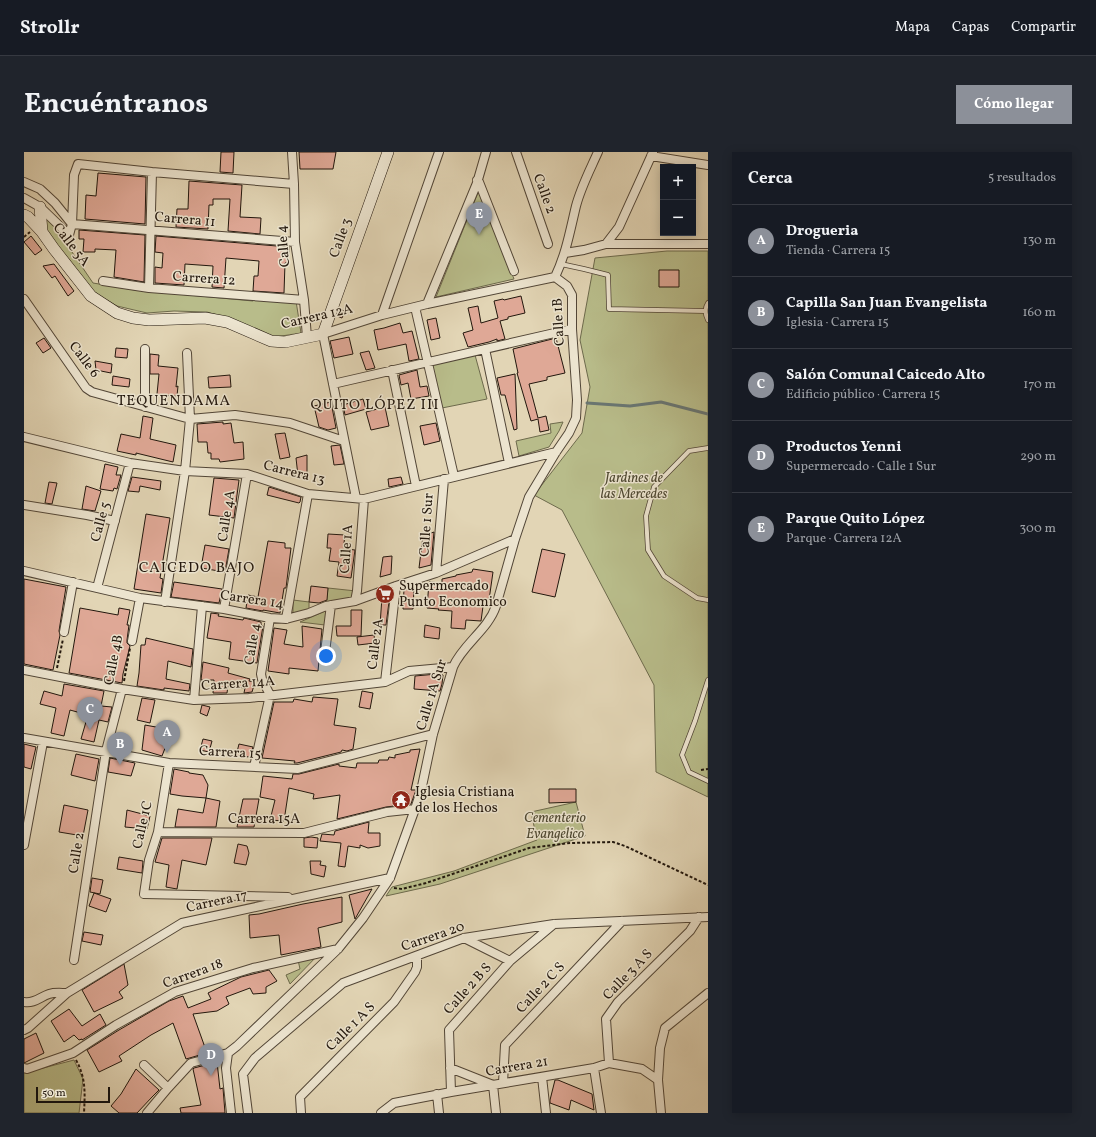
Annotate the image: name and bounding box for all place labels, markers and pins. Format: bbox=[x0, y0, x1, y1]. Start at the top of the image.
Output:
pin: E bbox=[466, 202, 492, 235]
place label: Supermercado Punto Economico bbox=[399, 577, 507, 612]
supermarket icon: Supermercado Punto Economico bbox=[374, 583, 396, 605]
pin: C bbox=[77, 697, 103, 730]
pin: A bbox=[154, 720, 180, 753]
pin: B bbox=[107, 732, 133, 765]
place label: Iglesia Cristiana de los Hechos bbox=[415, 783, 515, 818]
temple icon: Iglesia Cristiana de los Hechos bbox=[390, 789, 412, 811]
pin: D bbox=[198, 1043, 224, 1076]

